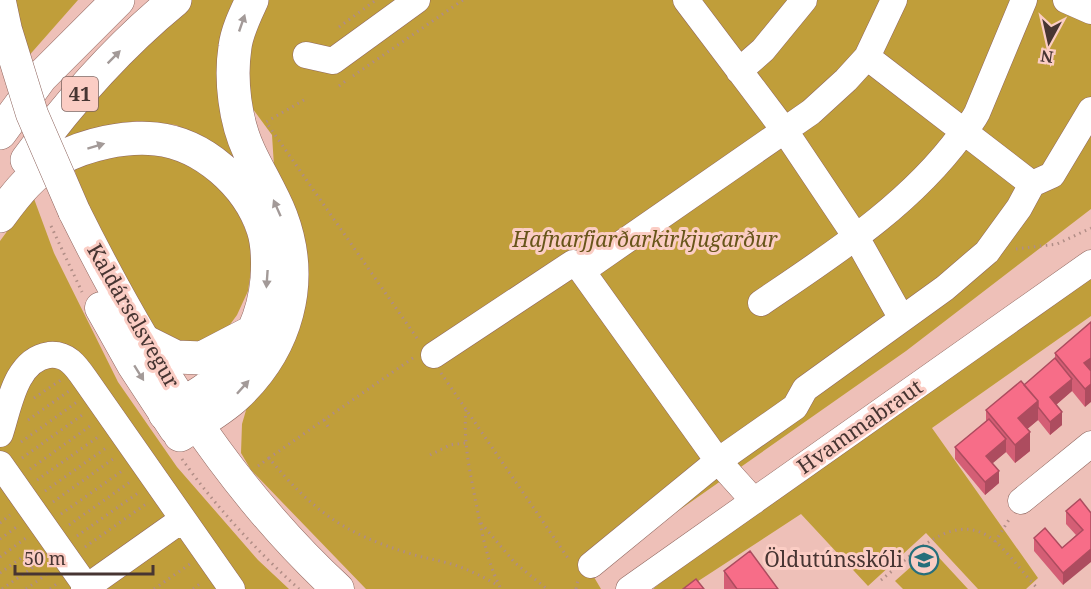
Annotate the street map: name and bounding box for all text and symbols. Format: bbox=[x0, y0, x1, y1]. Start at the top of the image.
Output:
north arrow bbox=[1019, 12, 1079, 72]
one-way arrow bbox=[237, 14, 247, 32]
text: N bbox=[1039, 45, 1055, 69]
one-way arrow bbox=[106, 50, 120, 64]
road number: 41 bbox=[62, 77, 98, 111]
one-way arrow bbox=[87, 141, 105, 150]
one-way arrow bbox=[272, 199, 281, 217]
park label: Hafnarfjarðarkirkjugarður bbox=[512, 225, 778, 253]
street label: Kaldárselsvegur bbox=[81, 238, 187, 393]
one-way arrow bbox=[262, 269, 271, 288]
one-way arrow bbox=[133, 365, 144, 381]
street label: Hvammabraut bbox=[791, 373, 928, 480]
one-way arrow bbox=[236, 380, 250, 394]
scale bar bbox=[15, 538, 153, 576]
school or university icon: Öldutúnsskóli bbox=[908, 544, 940, 576]
place label: Öldutúnsskóli bbox=[764, 545, 903, 573]
text: 50 m bbox=[24, 546, 66, 570]

